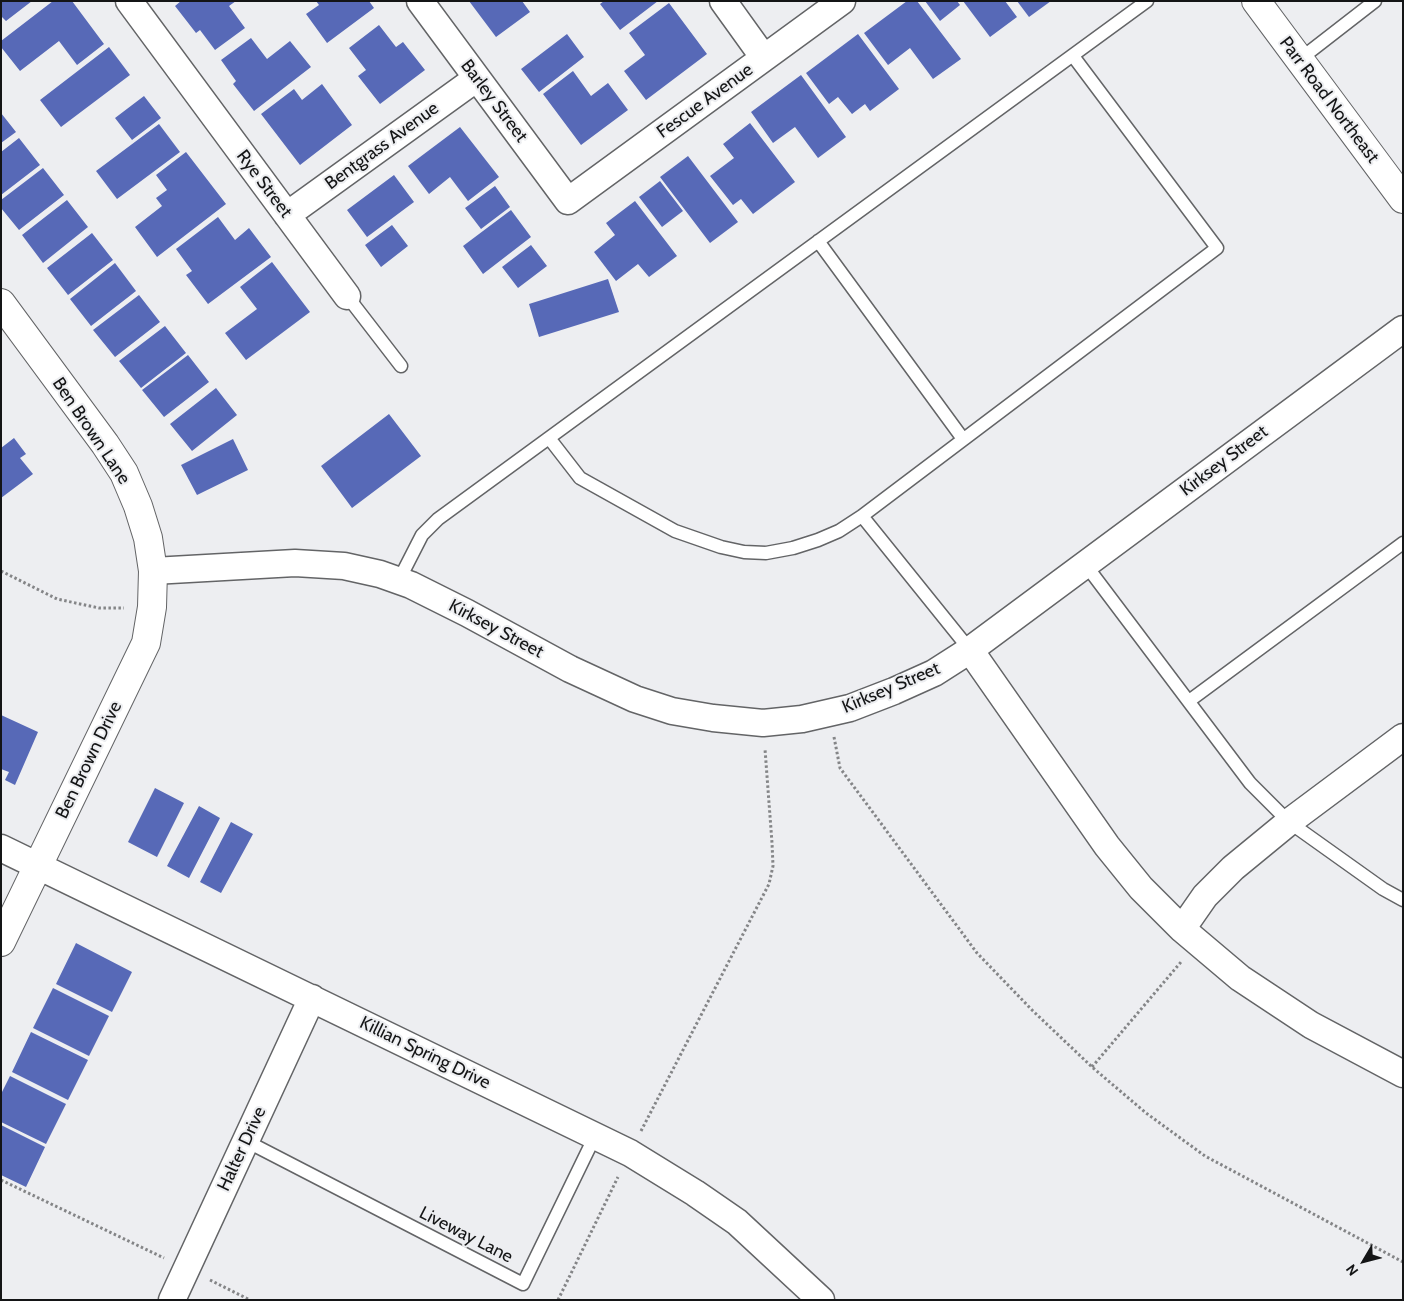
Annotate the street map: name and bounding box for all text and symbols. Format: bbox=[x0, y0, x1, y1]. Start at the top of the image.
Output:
street label: Parr Road Northeast bbox=[1275, 33, 1383, 167]
street label: Barley Street bbox=[456, 55, 532, 147]
street label: Fescue Avenue bbox=[653, 59, 757, 143]
street label: Bentgrass Avenue bbox=[321, 98, 443, 194]
street label: Rye Street bbox=[232, 146, 296, 222]
street label: Ben Brown Lane bbox=[47, 374, 135, 488]
street label: Kirksey Street bbox=[1176, 421, 1272, 501]
street label: Kirksey Street bbox=[445, 595, 547, 663]
street label: Kirksey Street bbox=[839, 658, 943, 718]
street label: Ben Brown Drive bbox=[51, 698, 127, 822]
street label: Killian Spring Drive bbox=[356, 1012, 494, 1094]
street label: Halter Drive bbox=[213, 1103, 271, 1195]
street label: Liveway Lane bbox=[416, 1202, 516, 1268]
north arrow bbox=[1339, 1236, 1389, 1286]
text: N bbox=[1342, 1261, 1362, 1279]

